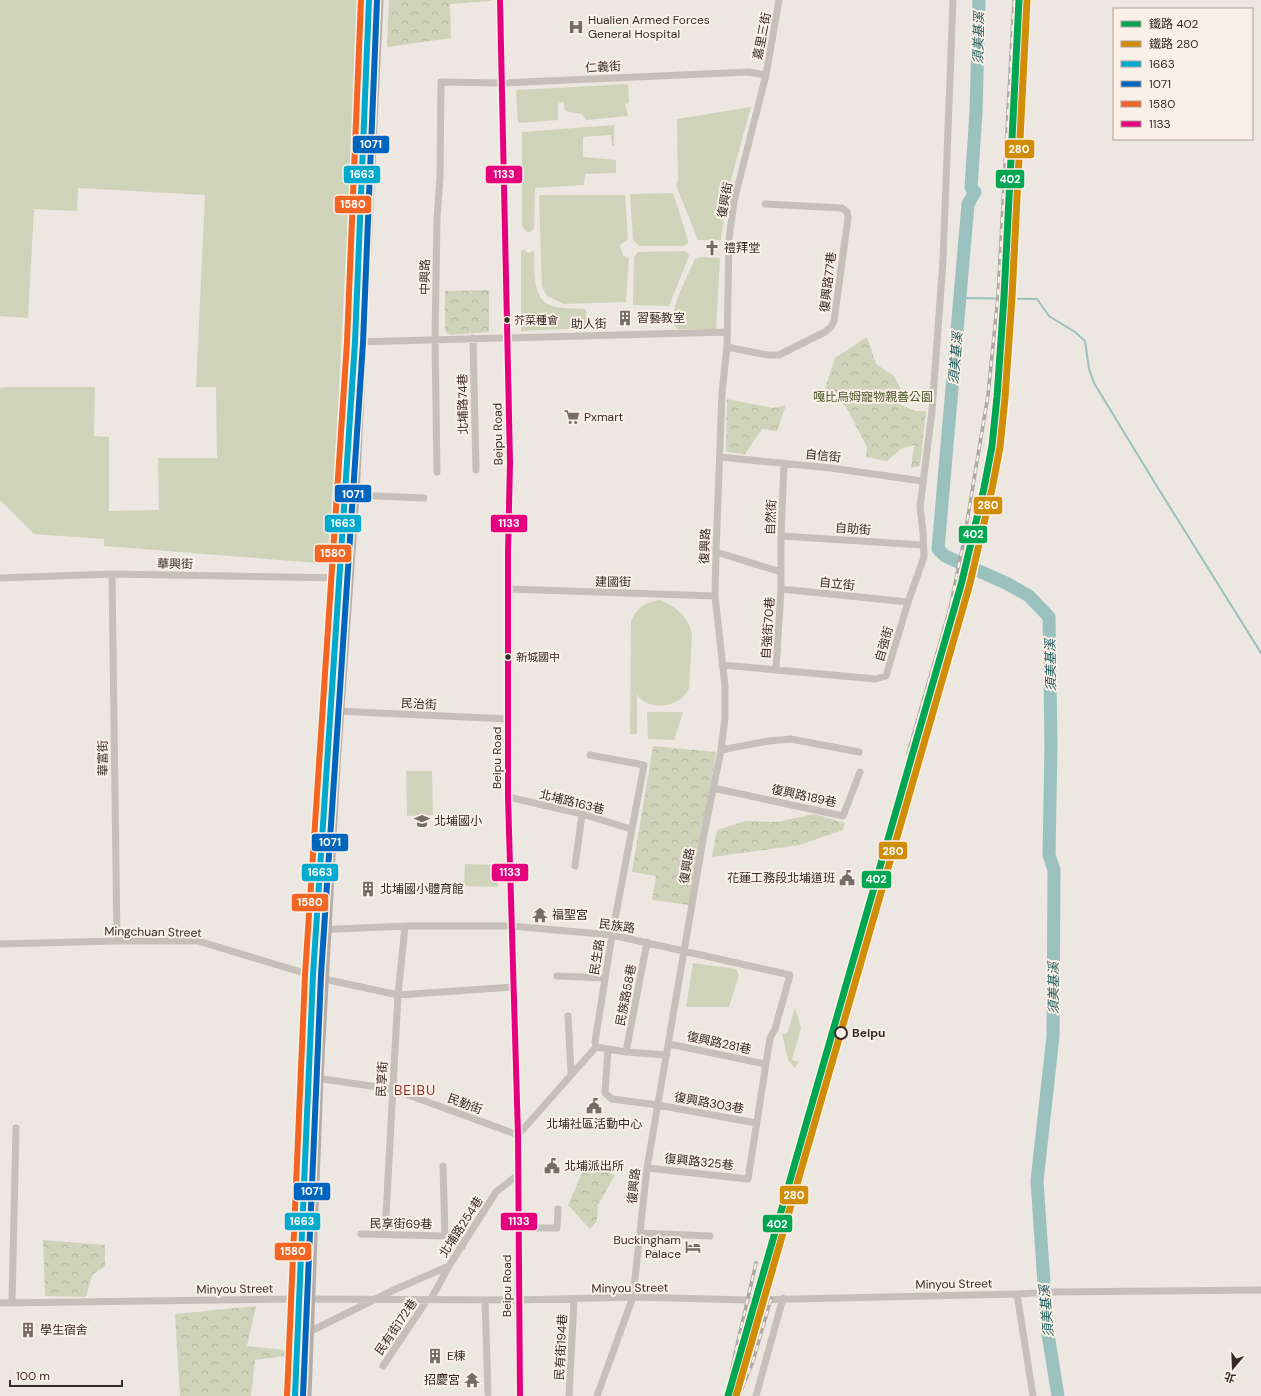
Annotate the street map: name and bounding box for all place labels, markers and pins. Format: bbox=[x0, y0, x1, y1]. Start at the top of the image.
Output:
place label: Hualien Armed Forces General Hospital bbox=[588, 12, 710, 42]
hospital icon: Hualien Armed Forces General Hospital bbox=[567, 18, 585, 36]
church icon: 禮拜堂 bbox=[703, 239, 721, 257]
place label: 禮拜堂 bbox=[724, 240, 760, 256]
building icon: 習藝教室 bbox=[616, 309, 634, 327]
place label: 習藝教室 bbox=[637, 310, 685, 326]
place label: 芥菜種會 bbox=[514, 313, 558, 327]
marker: 芥菜種會 bbox=[502, 315, 512, 325]
supermarket icon: Pxmart bbox=[563, 408, 581, 426]
place label: Pxmart bbox=[584, 409, 624, 425]
place label: 新城國中 bbox=[516, 650, 560, 664]
marker: 新城國中 bbox=[503, 652, 513, 662]
school or university icon: 北埔國小 bbox=[413, 812, 431, 830]
place label: 北埔國小 bbox=[434, 813, 482, 829]
public building icon: 花蓮工務段北埔道班 bbox=[838, 869, 856, 887]
place label: 花蓮工務段北埔道班 bbox=[727, 870, 835, 886]
building icon: 北埔國小體育館 bbox=[359, 880, 377, 898]
place label: 北埔國小體育館 bbox=[380, 881, 464, 897]
temple icon: 福聖宮 bbox=[531, 906, 549, 924]
place label: 福聖宮 bbox=[552, 907, 588, 923]
place label: Beipu bbox=[852, 1025, 885, 1041]
marker: Beipu bbox=[834, 1026, 848, 1040]
public building icon: 北埔社區活動中心 bbox=[585, 1097, 603, 1115]
place label: 北埔社區活動中心 bbox=[546, 1116, 642, 1132]
public building icon: 北埔派出所 bbox=[543, 1157, 561, 1175]
place label: 北埔派出所 bbox=[564, 1158, 624, 1174]
place label: Buckingham Palace bbox=[613, 1232, 681, 1262]
hotel icon: Buckingham Palace bbox=[684, 1238, 702, 1256]
building icon: 學生宿舍 bbox=[19, 1321, 37, 1339]
place label: 學生宿舍 bbox=[40, 1322, 88, 1338]
building icon: E棟 bbox=[426, 1347, 444, 1365]
place label: E棟 bbox=[447, 1348, 466, 1364]
temple icon: 招慶宮 bbox=[463, 1371, 481, 1389]
place label: 招慶宮 bbox=[424, 1372, 460, 1388]

